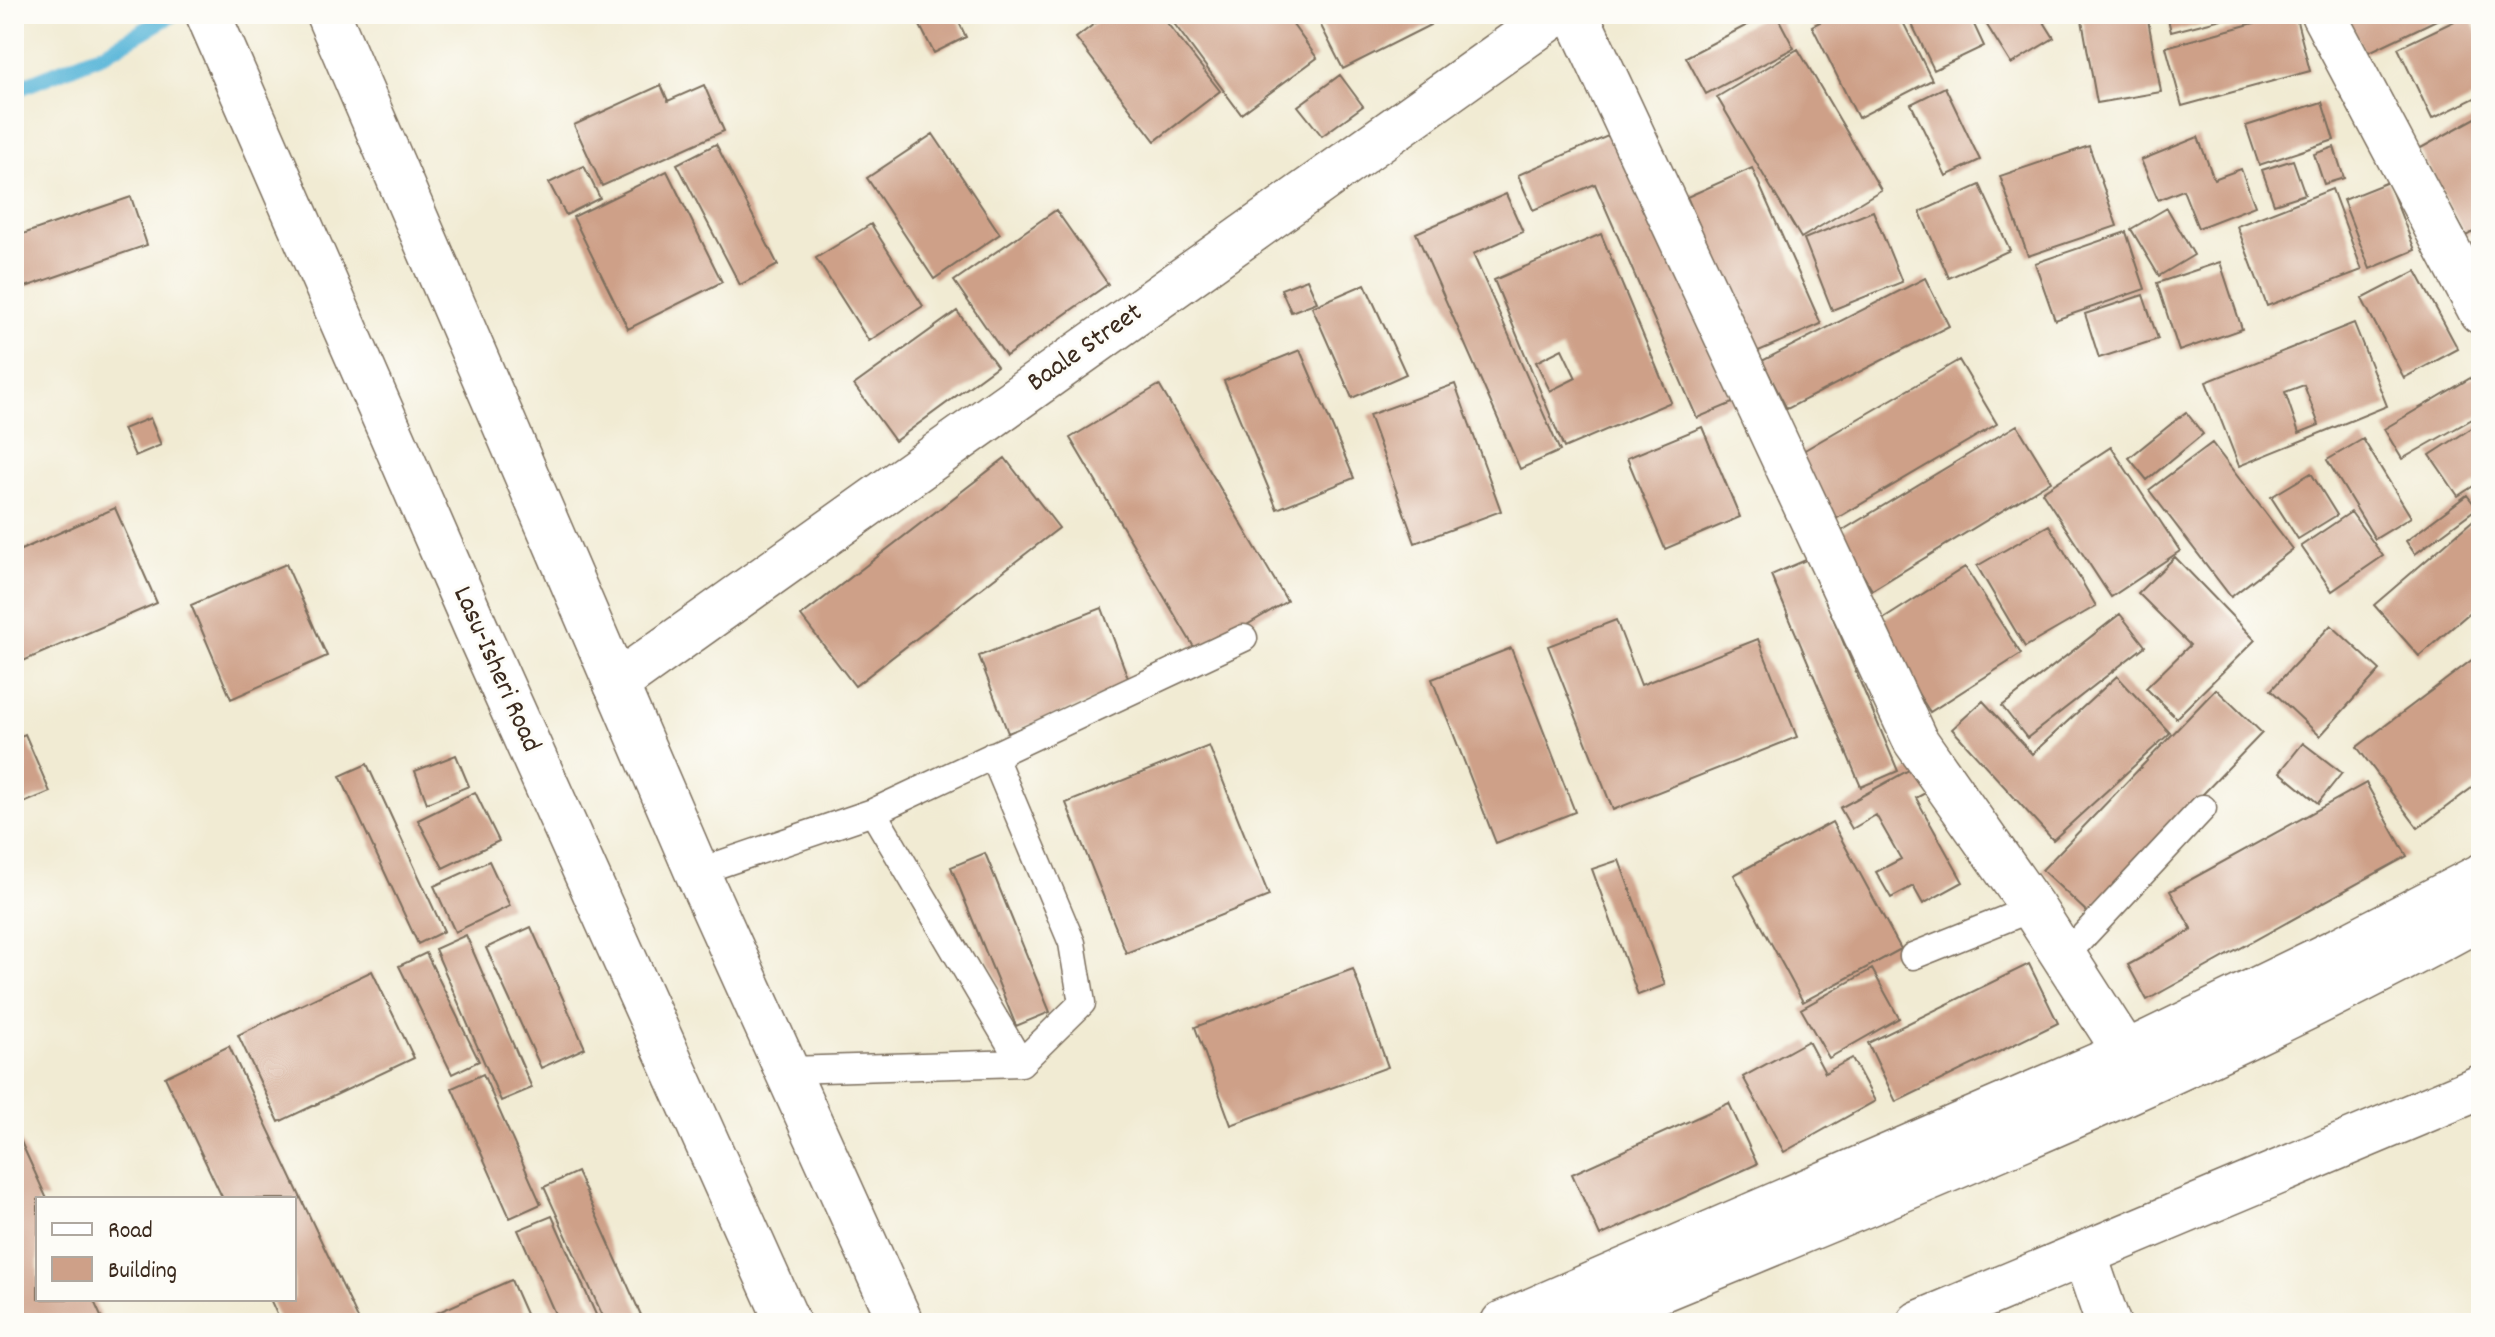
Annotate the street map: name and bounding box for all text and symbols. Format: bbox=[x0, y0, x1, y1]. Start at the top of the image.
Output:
street label: Baale Street bbox=[1020, 294, 1152, 404]
street label: Lasu-Isheri Road bbox=[441, 581, 549, 759]
legend bbox=[36, 1197, 296, 1301]
text: Road bbox=[108, 1215, 153, 1249]
text: Building bbox=[108, 1255, 177, 1289]

